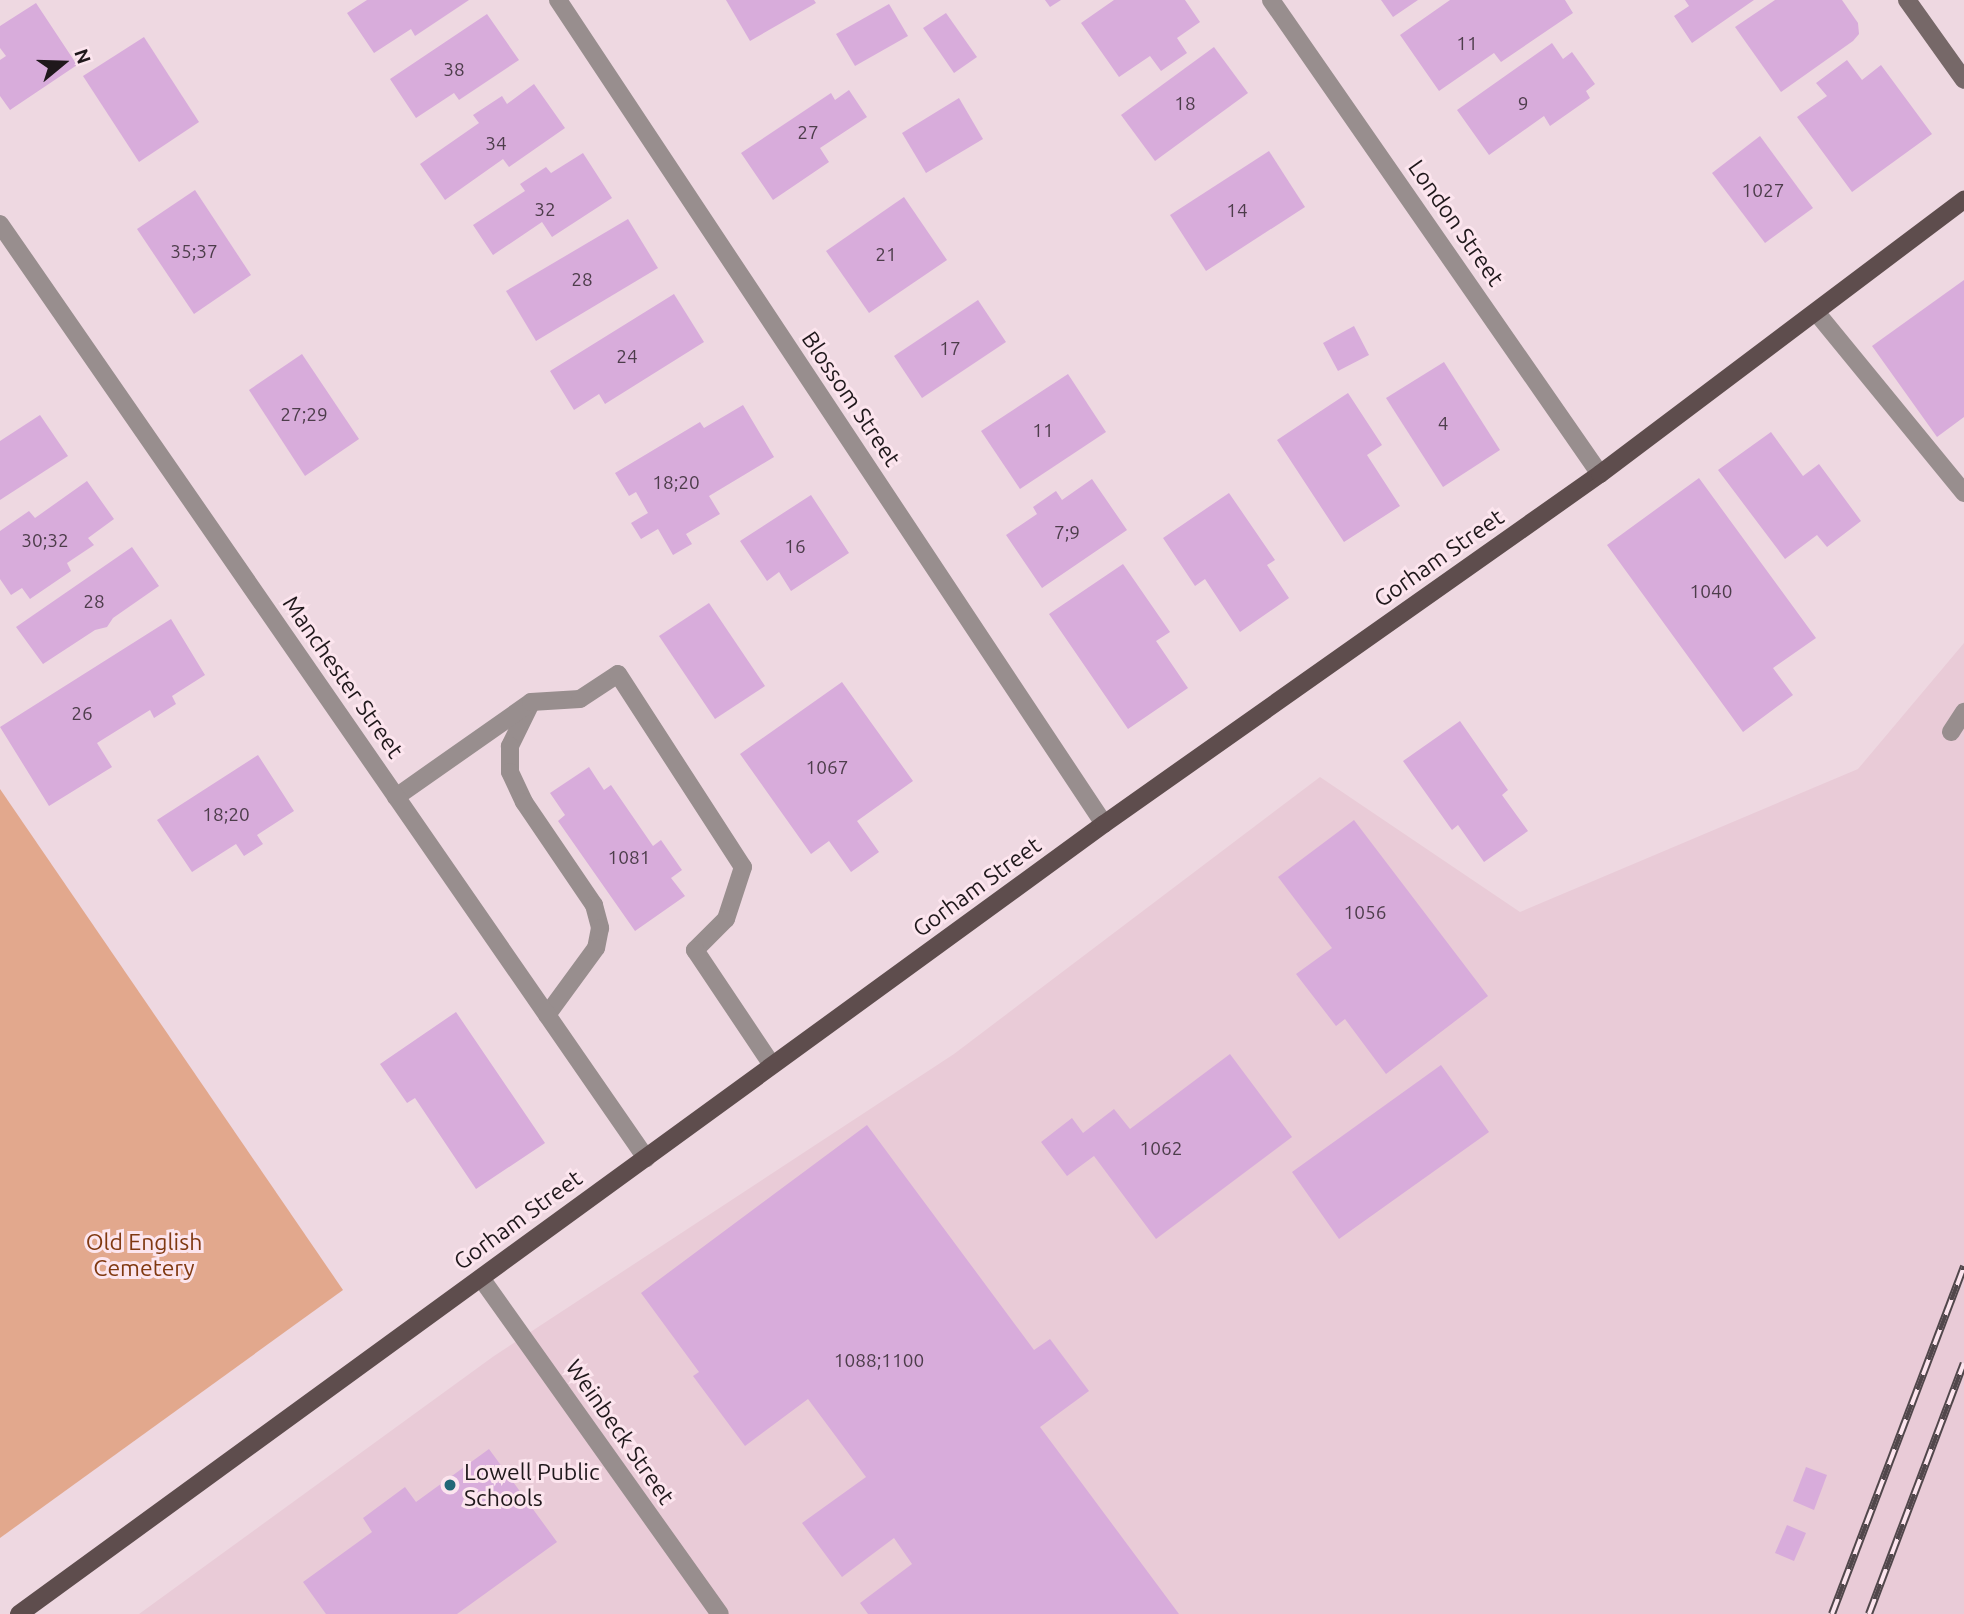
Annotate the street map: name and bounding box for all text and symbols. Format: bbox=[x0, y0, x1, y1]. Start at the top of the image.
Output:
north arrow bbox=[28, 28, 98, 98]
house number: 11 bbox=[1456, 33, 1478, 55]
text: N bbox=[70, 46, 96, 66]
house number: 38 bbox=[443, 59, 465, 81]
house number: 18 bbox=[1174, 93, 1196, 115]
house number: 9 bbox=[1518, 93, 1528, 115]
house number: 27 bbox=[797, 122, 819, 144]
house number: 34 bbox=[485, 133, 507, 155]
street label: London Street bbox=[1402, 155, 1510, 291]
house number: 1027 bbox=[1742, 180, 1784, 202]
house number: 32 bbox=[534, 199, 556, 221]
house number: 14 bbox=[1226, 200, 1248, 222]
house number: 35;37 bbox=[170, 241, 218, 263]
house number: 21 bbox=[875, 244, 897, 266]
house number: 28 bbox=[571, 269, 593, 291]
street label: Blossom Street bbox=[796, 326, 906, 472]
house number: 17 bbox=[939, 338, 961, 360]
house number: 24 bbox=[616, 346, 638, 368]
house number: 27;29 bbox=[280, 404, 328, 426]
house number: 4 bbox=[1438, 413, 1448, 435]
house number: 11 bbox=[1032, 420, 1054, 442]
house number: 18;20 bbox=[652, 472, 700, 494]
street label: Gorham Street bbox=[1369, 503, 1509, 613]
house number: 7;9 bbox=[1054, 522, 1080, 544]
house number: 30;32 bbox=[21, 530, 69, 552]
house number: 16 bbox=[784, 536, 806, 558]
house number: 1040 bbox=[1690, 581, 1732, 603]
house number: 28 bbox=[83, 591, 105, 613]
street label: Manchester Street bbox=[277, 591, 409, 763]
house number: 26 bbox=[71, 703, 93, 725]
house number: 1067 bbox=[806, 757, 848, 779]
house number: 18;20 bbox=[202, 804, 250, 826]
street label: Gorham Street bbox=[908, 831, 1046, 943]
house number: 1081 bbox=[608, 847, 650, 869]
house number: 1056 bbox=[1344, 902, 1386, 924]
house number: 1062 bbox=[1140, 1138, 1182, 1160]
street label: Gorham Street bbox=[449, 1164, 587, 1276]
park label: Old English Cemetery bbox=[86, 1228, 202, 1282]
house number: 1088;1100 bbox=[834, 1350, 924, 1372]
street label: Weinbeck Street bbox=[560, 1354, 680, 1510]
place label: Lowell Public Schools bbox=[464, 1458, 600, 1512]
marker: Lowell Public Schools bbox=[442, 1477, 458, 1493]

